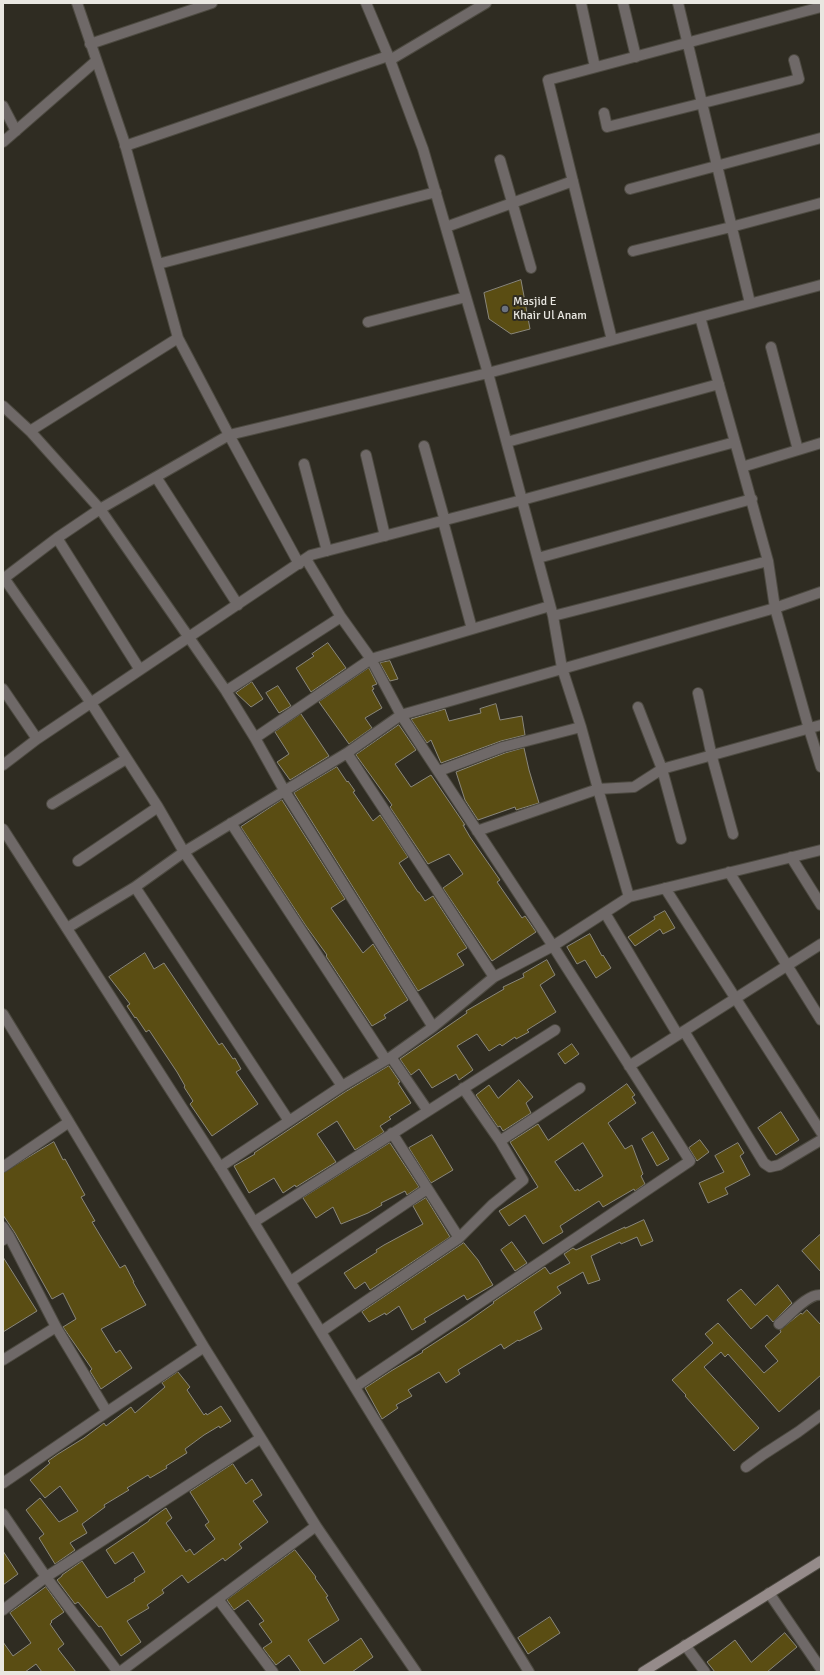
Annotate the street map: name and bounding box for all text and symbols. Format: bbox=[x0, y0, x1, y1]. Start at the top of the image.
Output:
place label: Masjid E Khair Ul Anam bbox=[513, 295, 587, 323]
marker: Masjid E Khair Ul Anam bbox=[500, 304, 510, 314]

